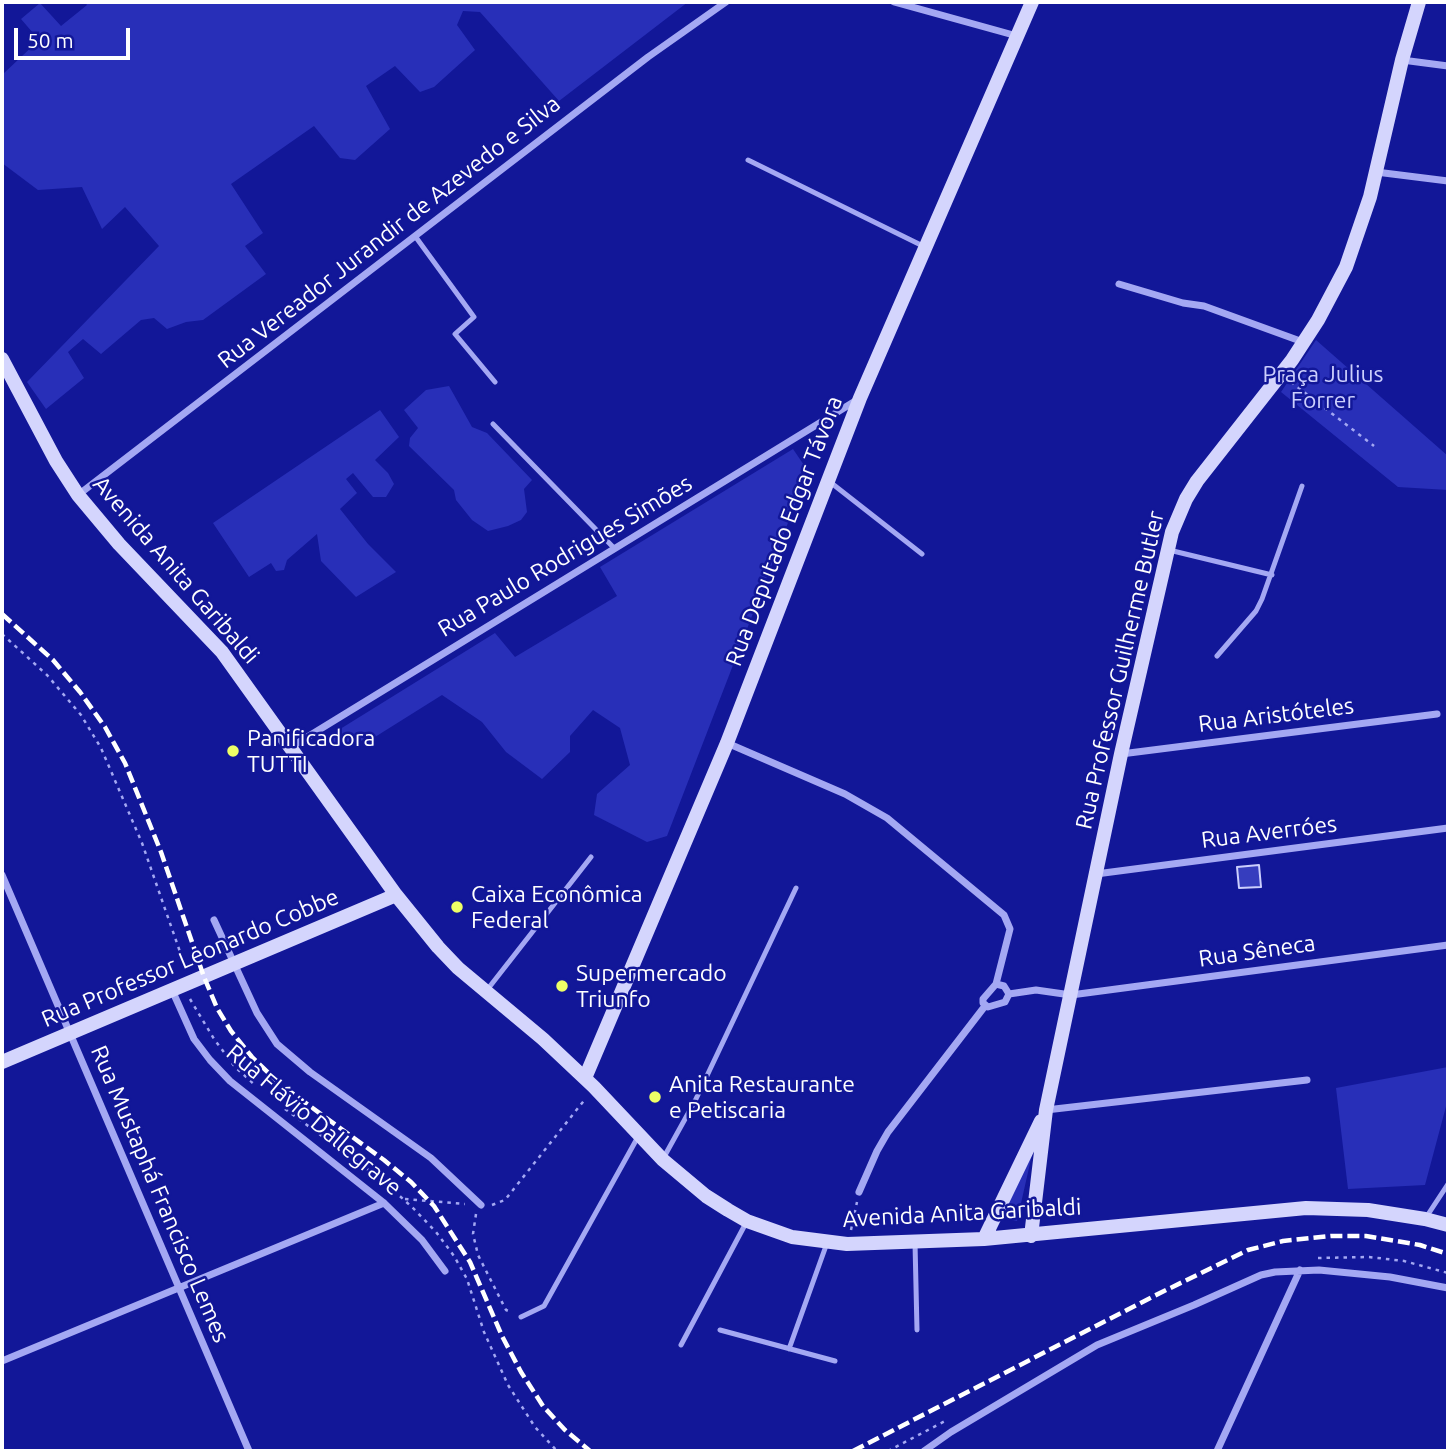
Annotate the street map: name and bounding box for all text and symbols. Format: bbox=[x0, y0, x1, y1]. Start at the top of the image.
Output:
scale bar bbox=[18, 14, 133, 58]
text: 50 m bbox=[27, 28, 74, 52]
street label: Rua Vereador Jurandir de Azevedo e Silva bbox=[212, 90, 566, 374]
park label: Praça Julius Forrer bbox=[1262, 360, 1384, 414]
street label: Rua Deputado Edgar Távora bbox=[720, 392, 848, 670]
street label: Rua Paulo Rodrigues Simões bbox=[433, 469, 697, 643]
street label: Avenida Anita Garibaldi bbox=[87, 471, 265, 669]
street label: Rua Professor Guilherme Butler bbox=[1070, 508, 1170, 832]
street label: Rua Aristóteles bbox=[1197, 692, 1355, 738]
place label: Panificadora TUTTI bbox=[247, 724, 375, 778]
marker: Panificadora TUTTI bbox=[225, 743, 241, 759]
street label: Rua Averróes bbox=[1200, 810, 1338, 854]
place label: Caixa Econômica Federal bbox=[471, 880, 643, 934]
street label: Rua Professor Leonardo Cobbe bbox=[37, 883, 343, 1033]
marker: Caixa Econômica Federal bbox=[449, 899, 465, 915]
street label: Rua Sêneca bbox=[1197, 929, 1317, 973]
place label: Supermercado Triunfo bbox=[576, 959, 727, 1013]
marker: Supermercado Triunfo bbox=[554, 978, 570, 994]
street label: Rua Flávio Dallegrave bbox=[221, 1039, 407, 1201]
street label: Rua Mustaphá Francisco Lemes bbox=[85, 1041, 235, 1347]
place label: Anita Restaurante e Petiscaria bbox=[669, 1070, 855, 1124]
marker: Anita Restaurante e Petiscaria bbox=[647, 1089, 663, 1105]
street label: Avenida Anita Garibaldi bbox=[842, 1193, 1082, 1233]

